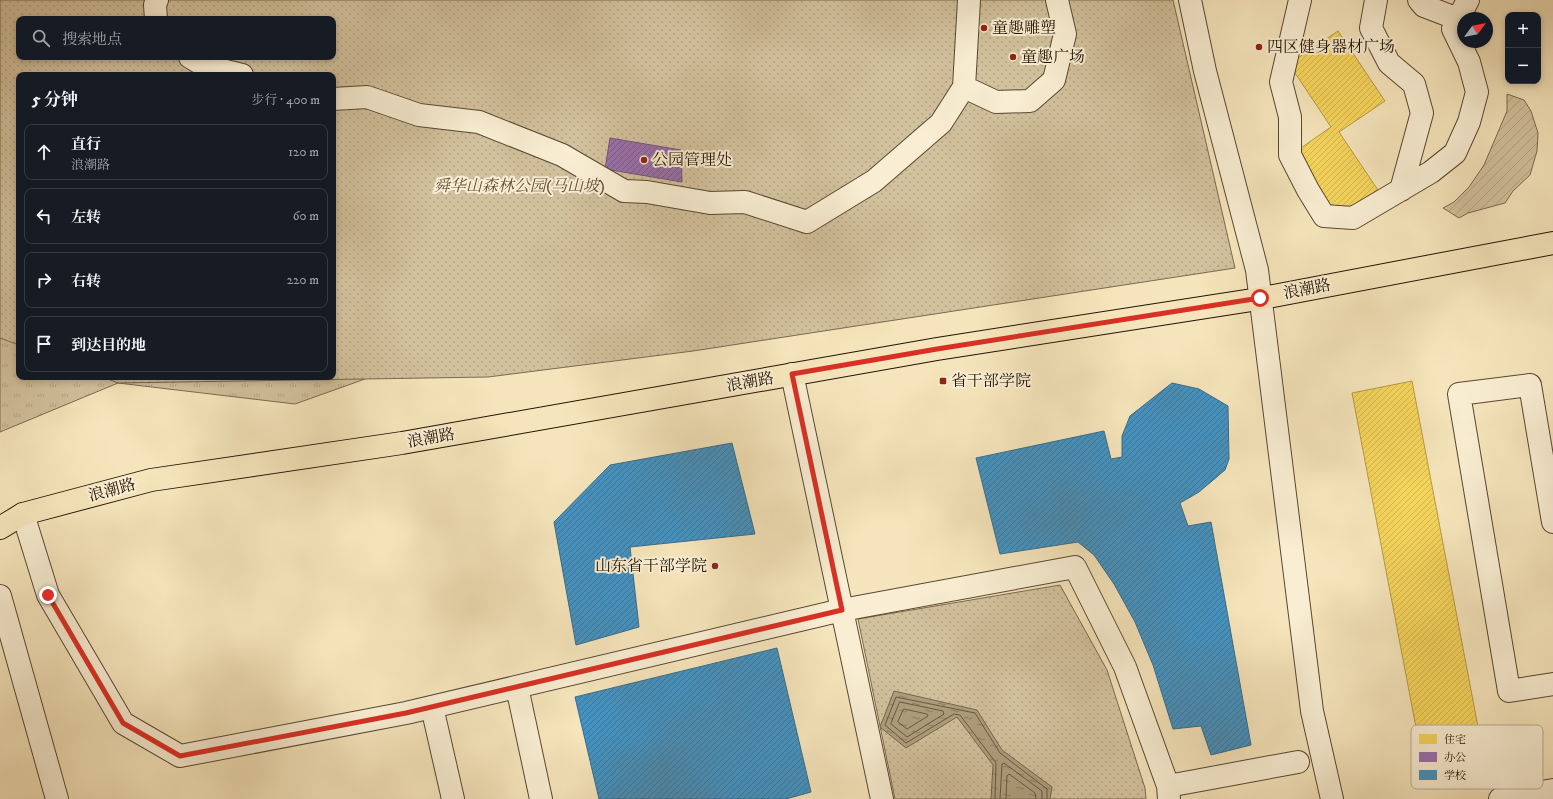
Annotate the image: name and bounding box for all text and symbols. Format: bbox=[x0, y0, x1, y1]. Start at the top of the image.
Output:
north arrow bbox=[1457, 12, 1493, 48]
map controls bbox=[1505, 12, 1541, 84]
button: + bbox=[1505, 12, 1541, 48]
search box bbox=[16, 16, 336, 60]
place label: 童趣雕塑 bbox=[992, 18, 1056, 38]
marker: 童趣雕塑 bbox=[979, 23, 989, 33]
icon: search bbox=[30, 27, 52, 49]
text: 搜索地点 bbox=[62, 30, 122, 49]
place label: 四区健身器材广场 bbox=[1267, 37, 1395, 57]
marker: 四区健身器材广场 bbox=[1254, 42, 1264, 52]
place label: 童趣广场 bbox=[1021, 47, 1085, 67]
button: − bbox=[1505, 48, 1541, 84]
marker: 童趣广场 bbox=[1008, 52, 1018, 62]
text: 5 分钟 bbox=[32, 89, 78, 111]
text: 步行 · 400 m bbox=[251, 92, 320, 108]
text: 直行 bbox=[71, 135, 101, 154]
icon: ahead bbox=[33, 141, 55, 163]
text: 120 m bbox=[288, 144, 319, 160]
place label: 公园管理处 bbox=[652, 150, 732, 170]
marker: 公园管理处 bbox=[639, 155, 649, 165]
text: 浪潮路 bbox=[71, 157, 110, 173]
park label: 舜华山森林公园(马山坡) bbox=[434, 176, 604, 196]
icon: left bbox=[33, 205, 55, 227]
text: 左转 bbox=[71, 208, 101, 227]
text: 60 m bbox=[293, 208, 319, 224]
icon: right bbox=[33, 269, 55, 291]
text: 右转 bbox=[71, 272, 101, 291]
text: 220 m bbox=[287, 272, 319, 288]
street label: 浪潮路 bbox=[1282, 275, 1332, 303]
route start bbox=[1251, 289, 1269, 307]
icon: arrive bbox=[33, 333, 55, 355]
text: 到达目的地 bbox=[71, 336, 146, 355]
street label: 浪潮路 bbox=[725, 368, 775, 396]
place label: 省干部学院 bbox=[951, 371, 1031, 391]
marker: 省干部学院 bbox=[938, 376, 948, 386]
street label: 浪潮路 bbox=[406, 424, 456, 452]
street label: 浪潮路 bbox=[86, 474, 138, 506]
place label: 山东省干部学院 bbox=[595, 556, 707, 576]
marker: 山东省干部学院 bbox=[710, 561, 720, 571]
route end bbox=[39, 586, 57, 604]
legend bbox=[1411, 725, 1543, 789]
text: 住宅 bbox=[1444, 733, 1466, 747]
text: 办公 bbox=[1444, 751, 1466, 765]
text: 学校 bbox=[1444, 769, 1466, 783]

